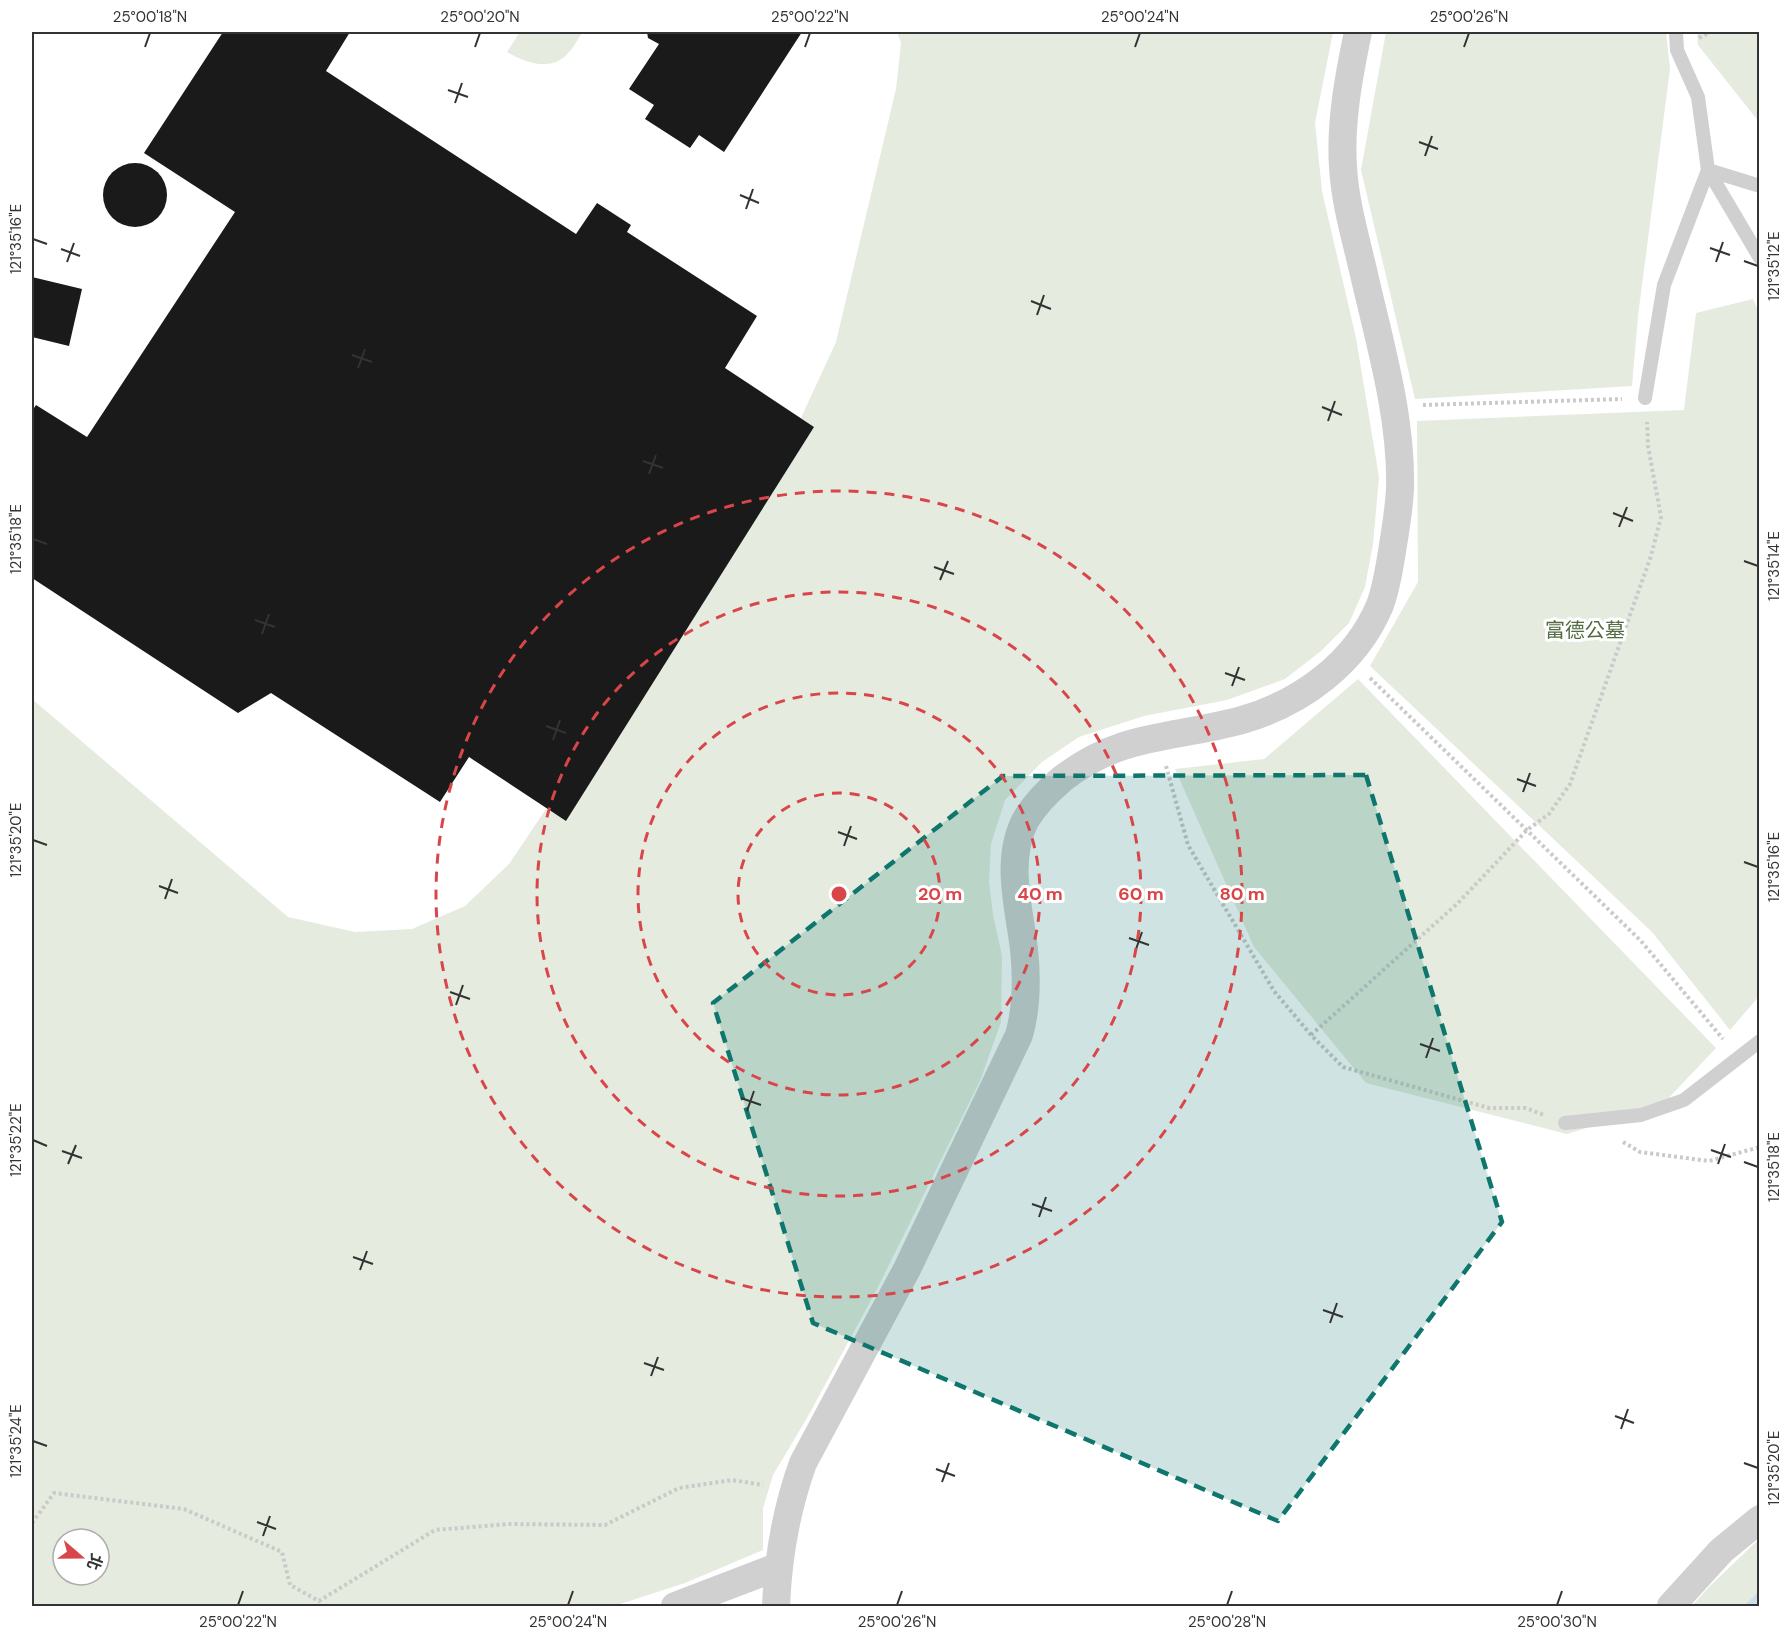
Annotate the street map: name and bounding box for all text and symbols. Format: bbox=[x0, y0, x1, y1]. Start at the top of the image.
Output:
text: 25°00'18"N bbox=[113, 7, 187, 27]
text: 25°00'20"N bbox=[440, 7, 520, 27]
text: 25°00'22"N bbox=[771, 7, 849, 27]
text: 25°00'24"N bbox=[1101, 7, 1179, 27]
text: 25°00'26"N bbox=[1430, 7, 1508, 27]
text: 121°35'16"E bbox=[6, 204, 26, 274]
text: 121°35'12"E bbox=[1764, 231, 1784, 301]
text: 121°35'18"E bbox=[6, 504, 26, 574]
text: 121°35'14"E bbox=[1764, 531, 1784, 601]
park label: 富德公墓 bbox=[1545, 617, 1625, 643]
text: 121°35'20"E bbox=[6, 803, 26, 877]
text: 121°35'16"E bbox=[1764, 832, 1784, 902]
text: 20 m bbox=[918, 882, 962, 906]
text: 40 m bbox=[1017, 882, 1063, 906]
text: 60 m bbox=[1118, 882, 1164, 906]
text: 80 m bbox=[1219, 882, 1265, 906]
centre of rings bbox=[829, 884, 849, 904]
text: 121°35'22"E bbox=[6, 1103, 26, 1177]
text: 121°35'18"E bbox=[1764, 1132, 1784, 1202]
text: 121°35'24"E bbox=[6, 1404, 26, 1478]
text: 121°35'20"E bbox=[1764, 1431, 1784, 1505]
north arrow bbox=[51, 1527, 111, 1587]
text: 北 bbox=[82, 1551, 107, 1573]
text: 25°00'22"N bbox=[199, 1612, 277, 1632]
text: 25°00'24"N bbox=[529, 1612, 607, 1632]
text: 25°00'26"N bbox=[858, 1612, 936, 1632]
text: 25°00'28"N bbox=[1188, 1612, 1266, 1632]
text: 25°00'30"N bbox=[1517, 1612, 1597, 1632]

